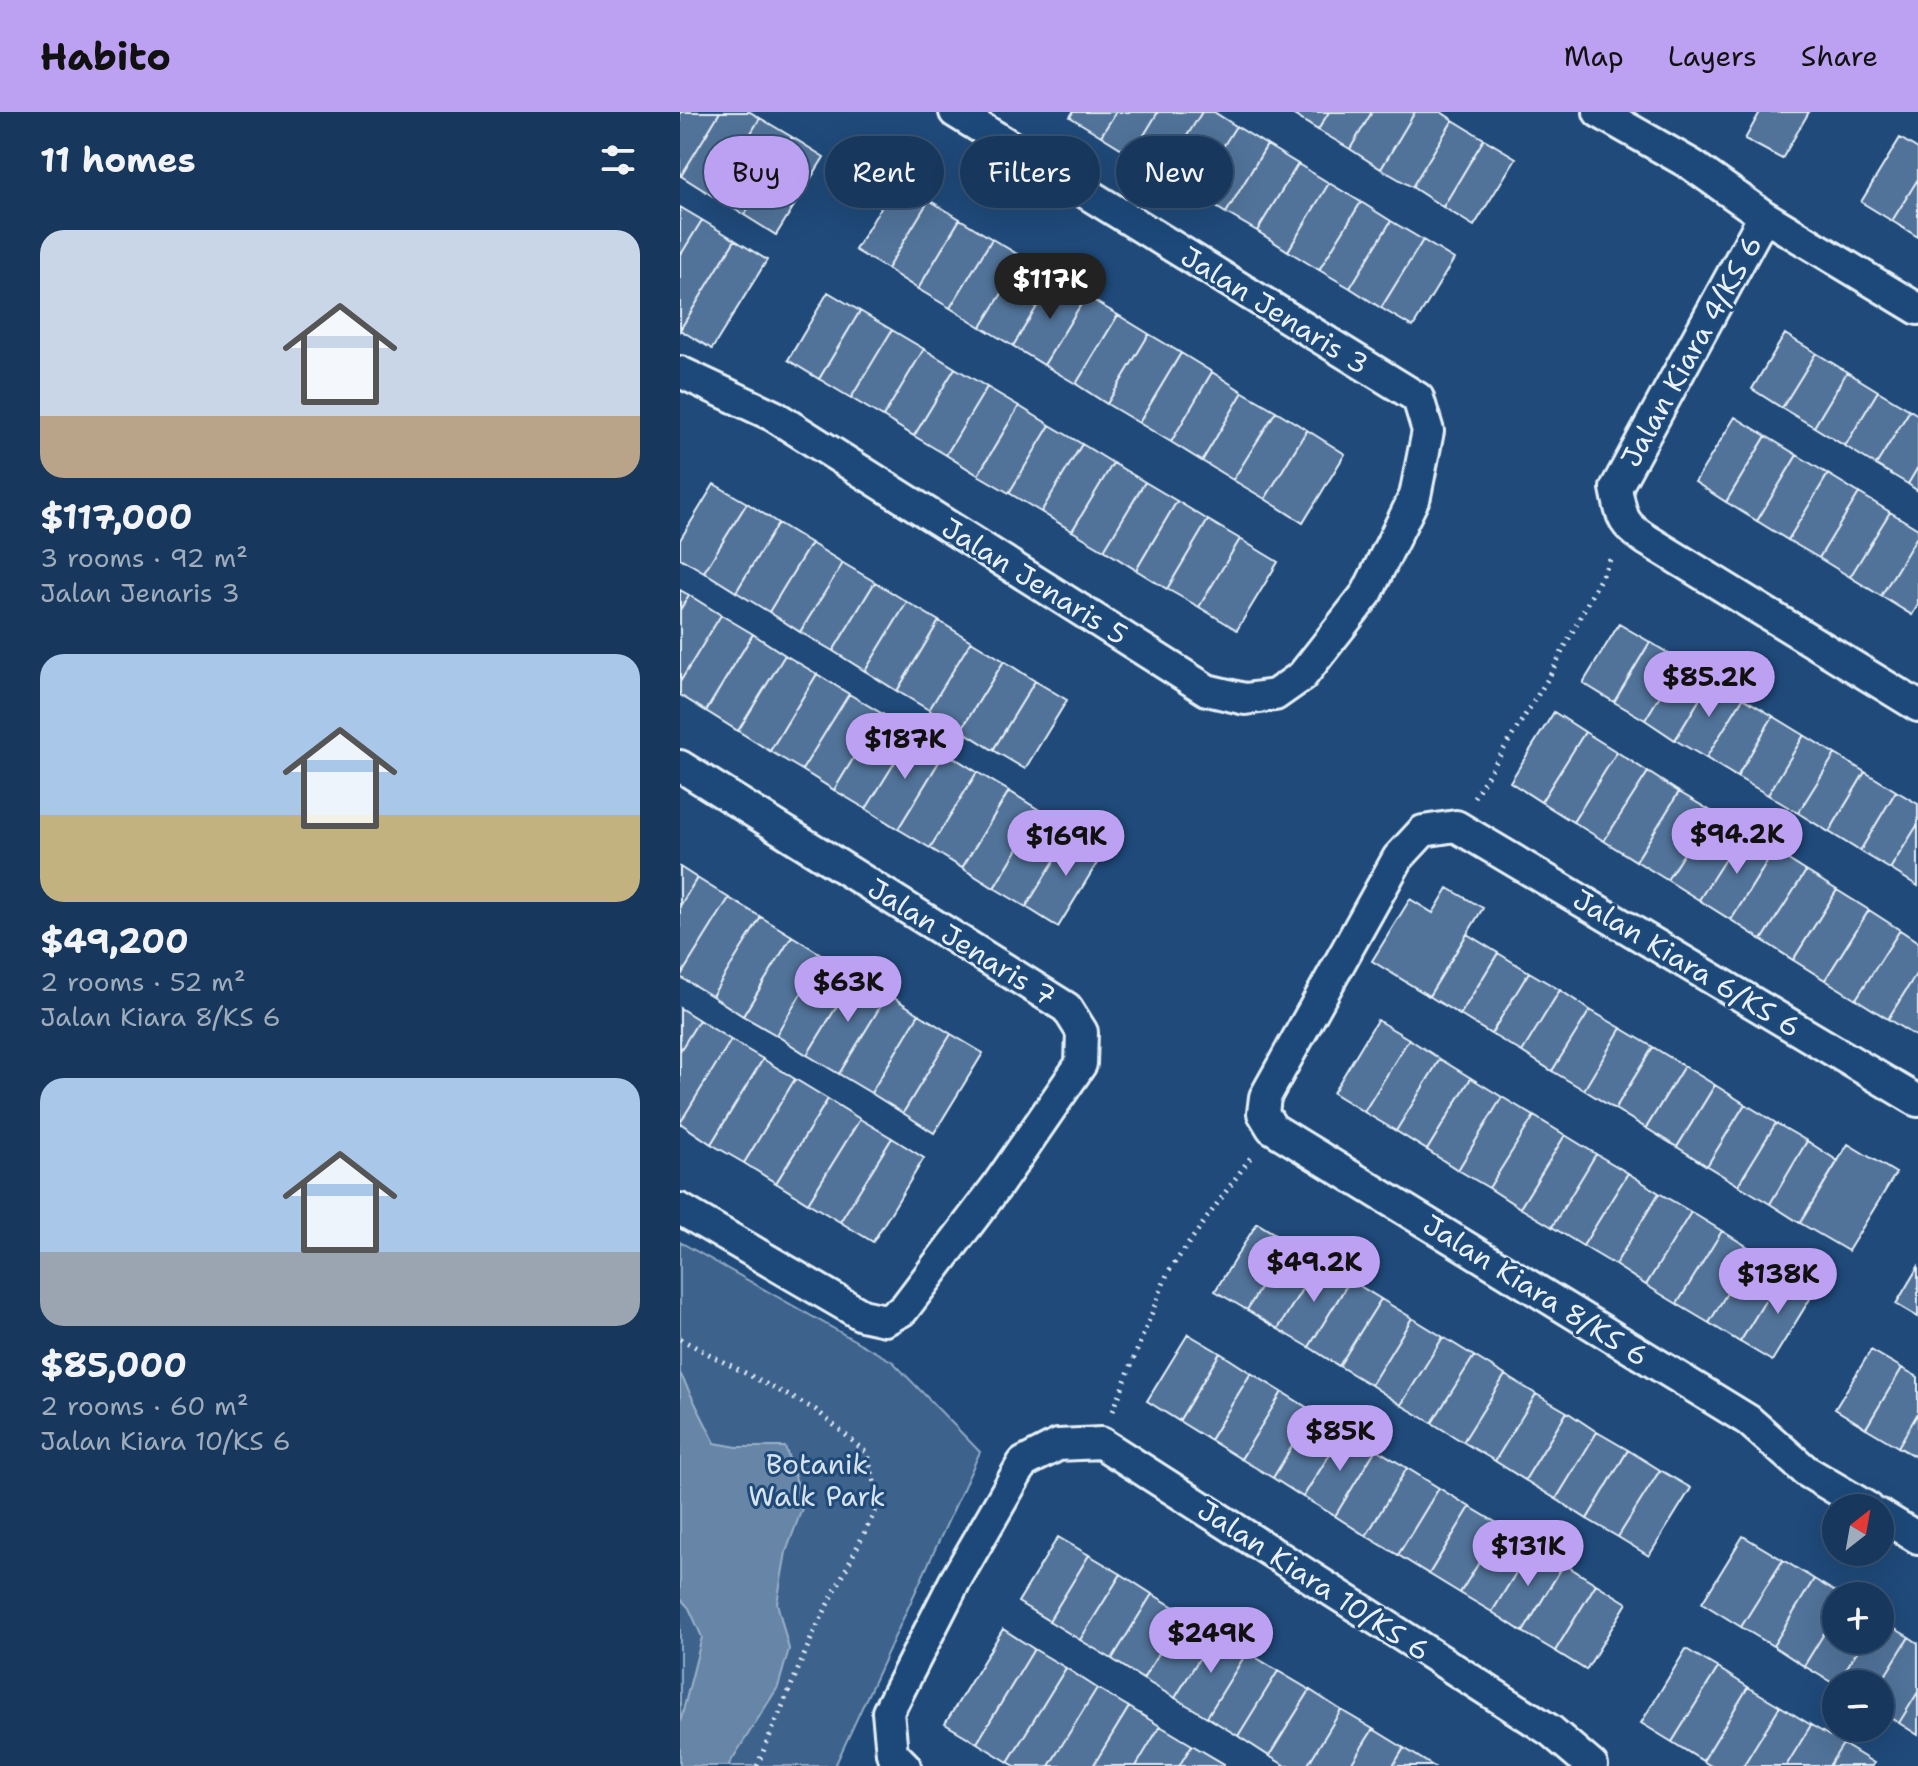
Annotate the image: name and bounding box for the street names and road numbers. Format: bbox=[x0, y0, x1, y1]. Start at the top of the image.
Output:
street label: Jalan Kiara 4/KS 6 bbox=[1611, 228, 1771, 474]
street label: Jalan Jenaris 3 bbox=[1174, 237, 1376, 383]
street label: Jalan Jenaris 5 bbox=[935, 509, 1135, 653]
street label: Jalan Jenaris 7 bbox=[861, 869, 1063, 1015]
street label: Jalan Kiara 6/KS 6 bbox=[1566, 880, 1808, 1046]
street label: Jalan Kiara 8/KS 6 bbox=[1416, 1205, 1656, 1375]
street label: Jalan Kiara 10/KS 6 bbox=[1190, 1491, 1438, 1669]

